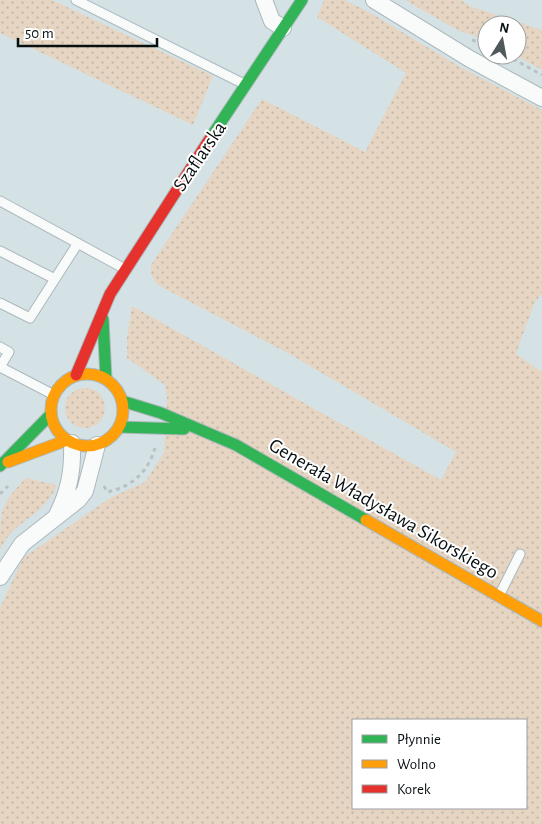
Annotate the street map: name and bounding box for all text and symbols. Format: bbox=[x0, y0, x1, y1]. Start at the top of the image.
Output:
scale bar bbox=[18, 15, 156, 47]
north arrow bbox=[477, 15, 527, 65]
text: N bbox=[498, 20, 510, 36]
text: 50 m bbox=[25, 26, 54, 41]
street label: Szaflarska bbox=[169, 118, 230, 195]
street label: Generała Władysława Sikorskiego bbox=[265, 435, 502, 583]
legend bbox=[352, 719, 527, 809]
text: Płynnie bbox=[397, 732, 441, 747]
text: Wolno bbox=[397, 757, 436, 772]
text: Korek bbox=[397, 782, 431, 797]

